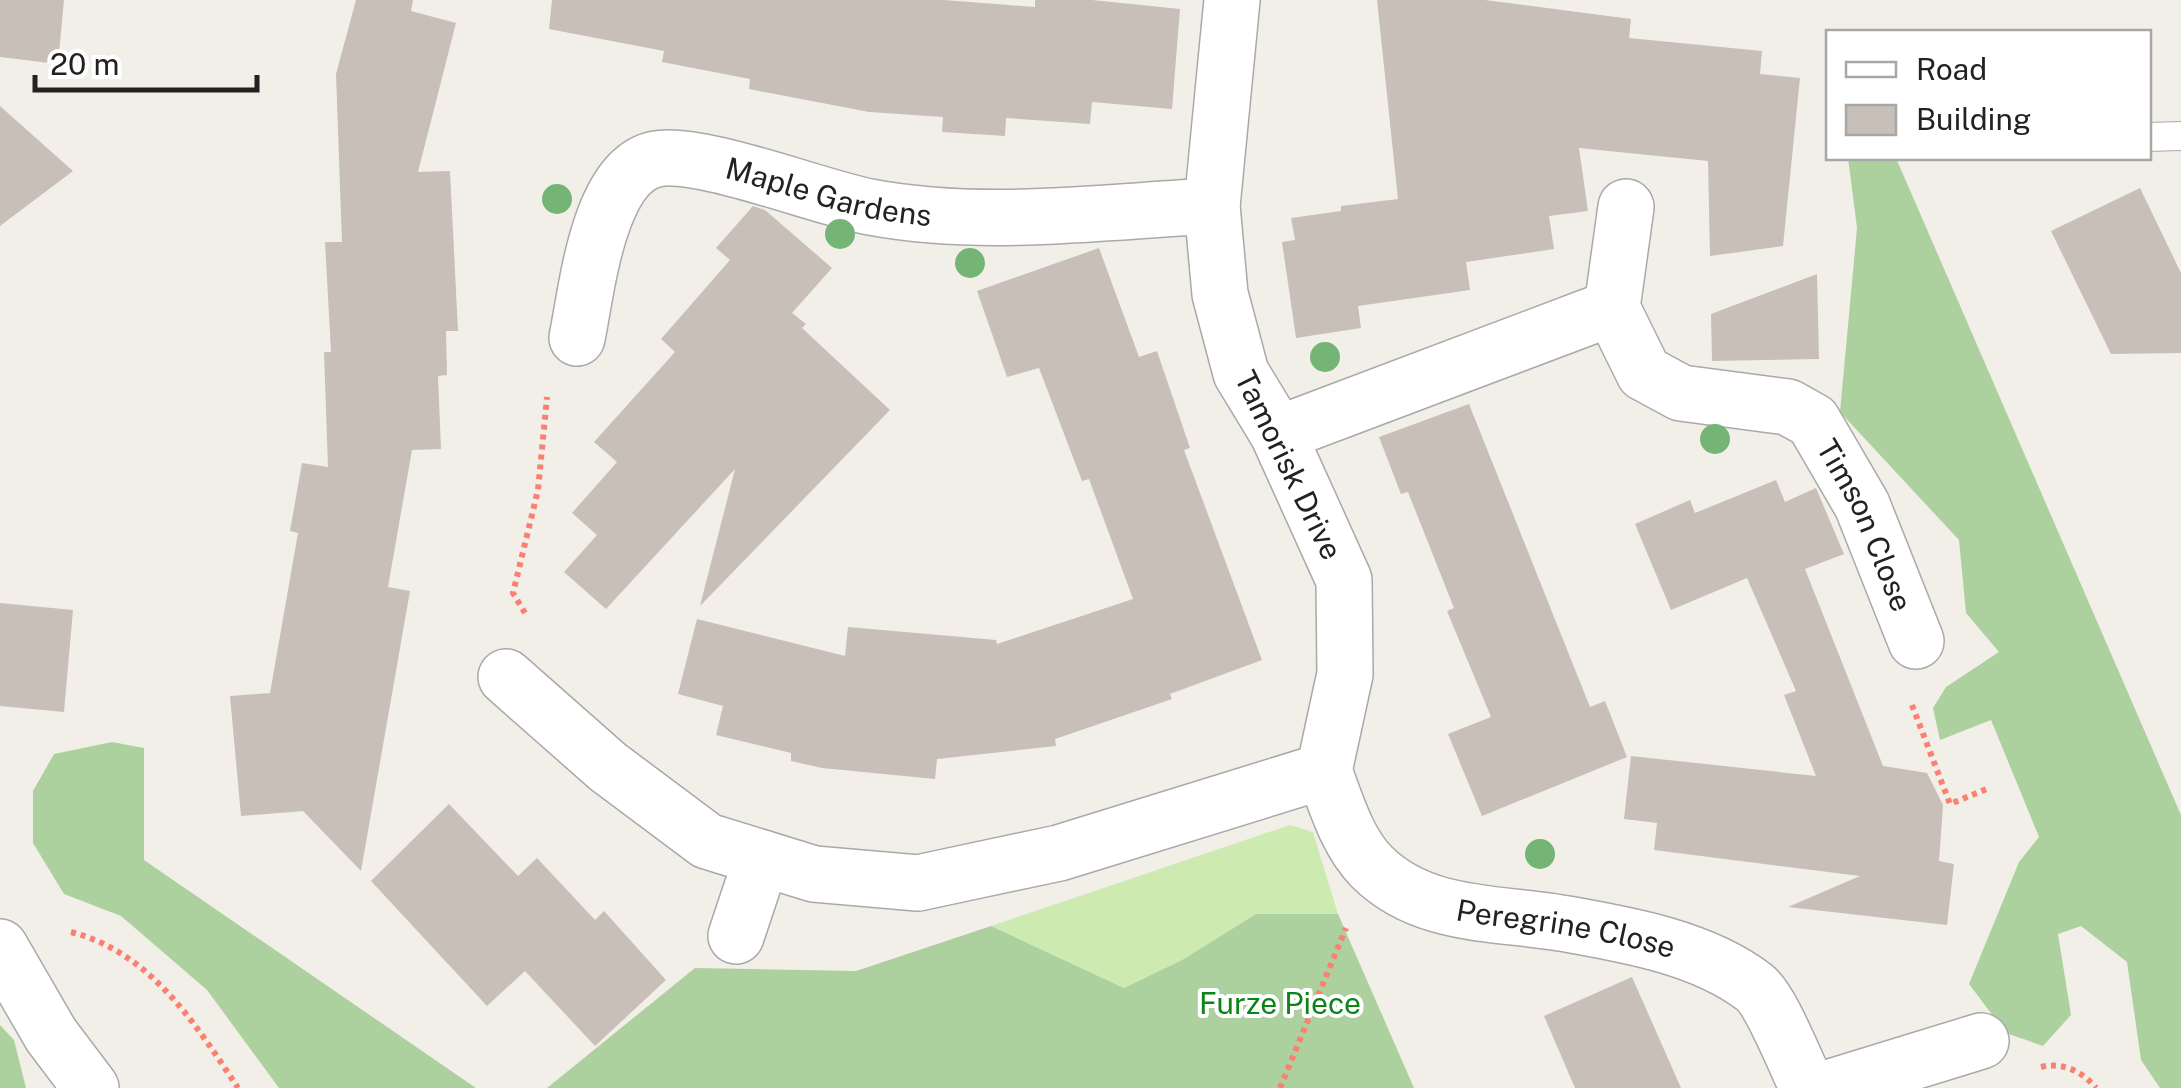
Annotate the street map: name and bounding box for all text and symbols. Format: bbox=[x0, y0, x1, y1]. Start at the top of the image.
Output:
scale bar bbox=[35, 30, 258, 92]
legend bbox=[1826, 30, 2151, 160]
text: 20 m bbox=[50, 46, 119, 82]
text: Road bbox=[1916, 51, 1987, 87]
text: Building bbox=[1916, 101, 2031, 137]
street label: Maple Gardens bbox=[722, 150, 933, 233]
street label: Tamorisk Drive bbox=[1228, 365, 1350, 565]
street label: Timson Close bbox=[1810, 433, 1920, 616]
street label: Peregrine Close bbox=[1453, 891, 1680, 965]
park label: Furze Piece bbox=[1199, 985, 1361, 1021]

